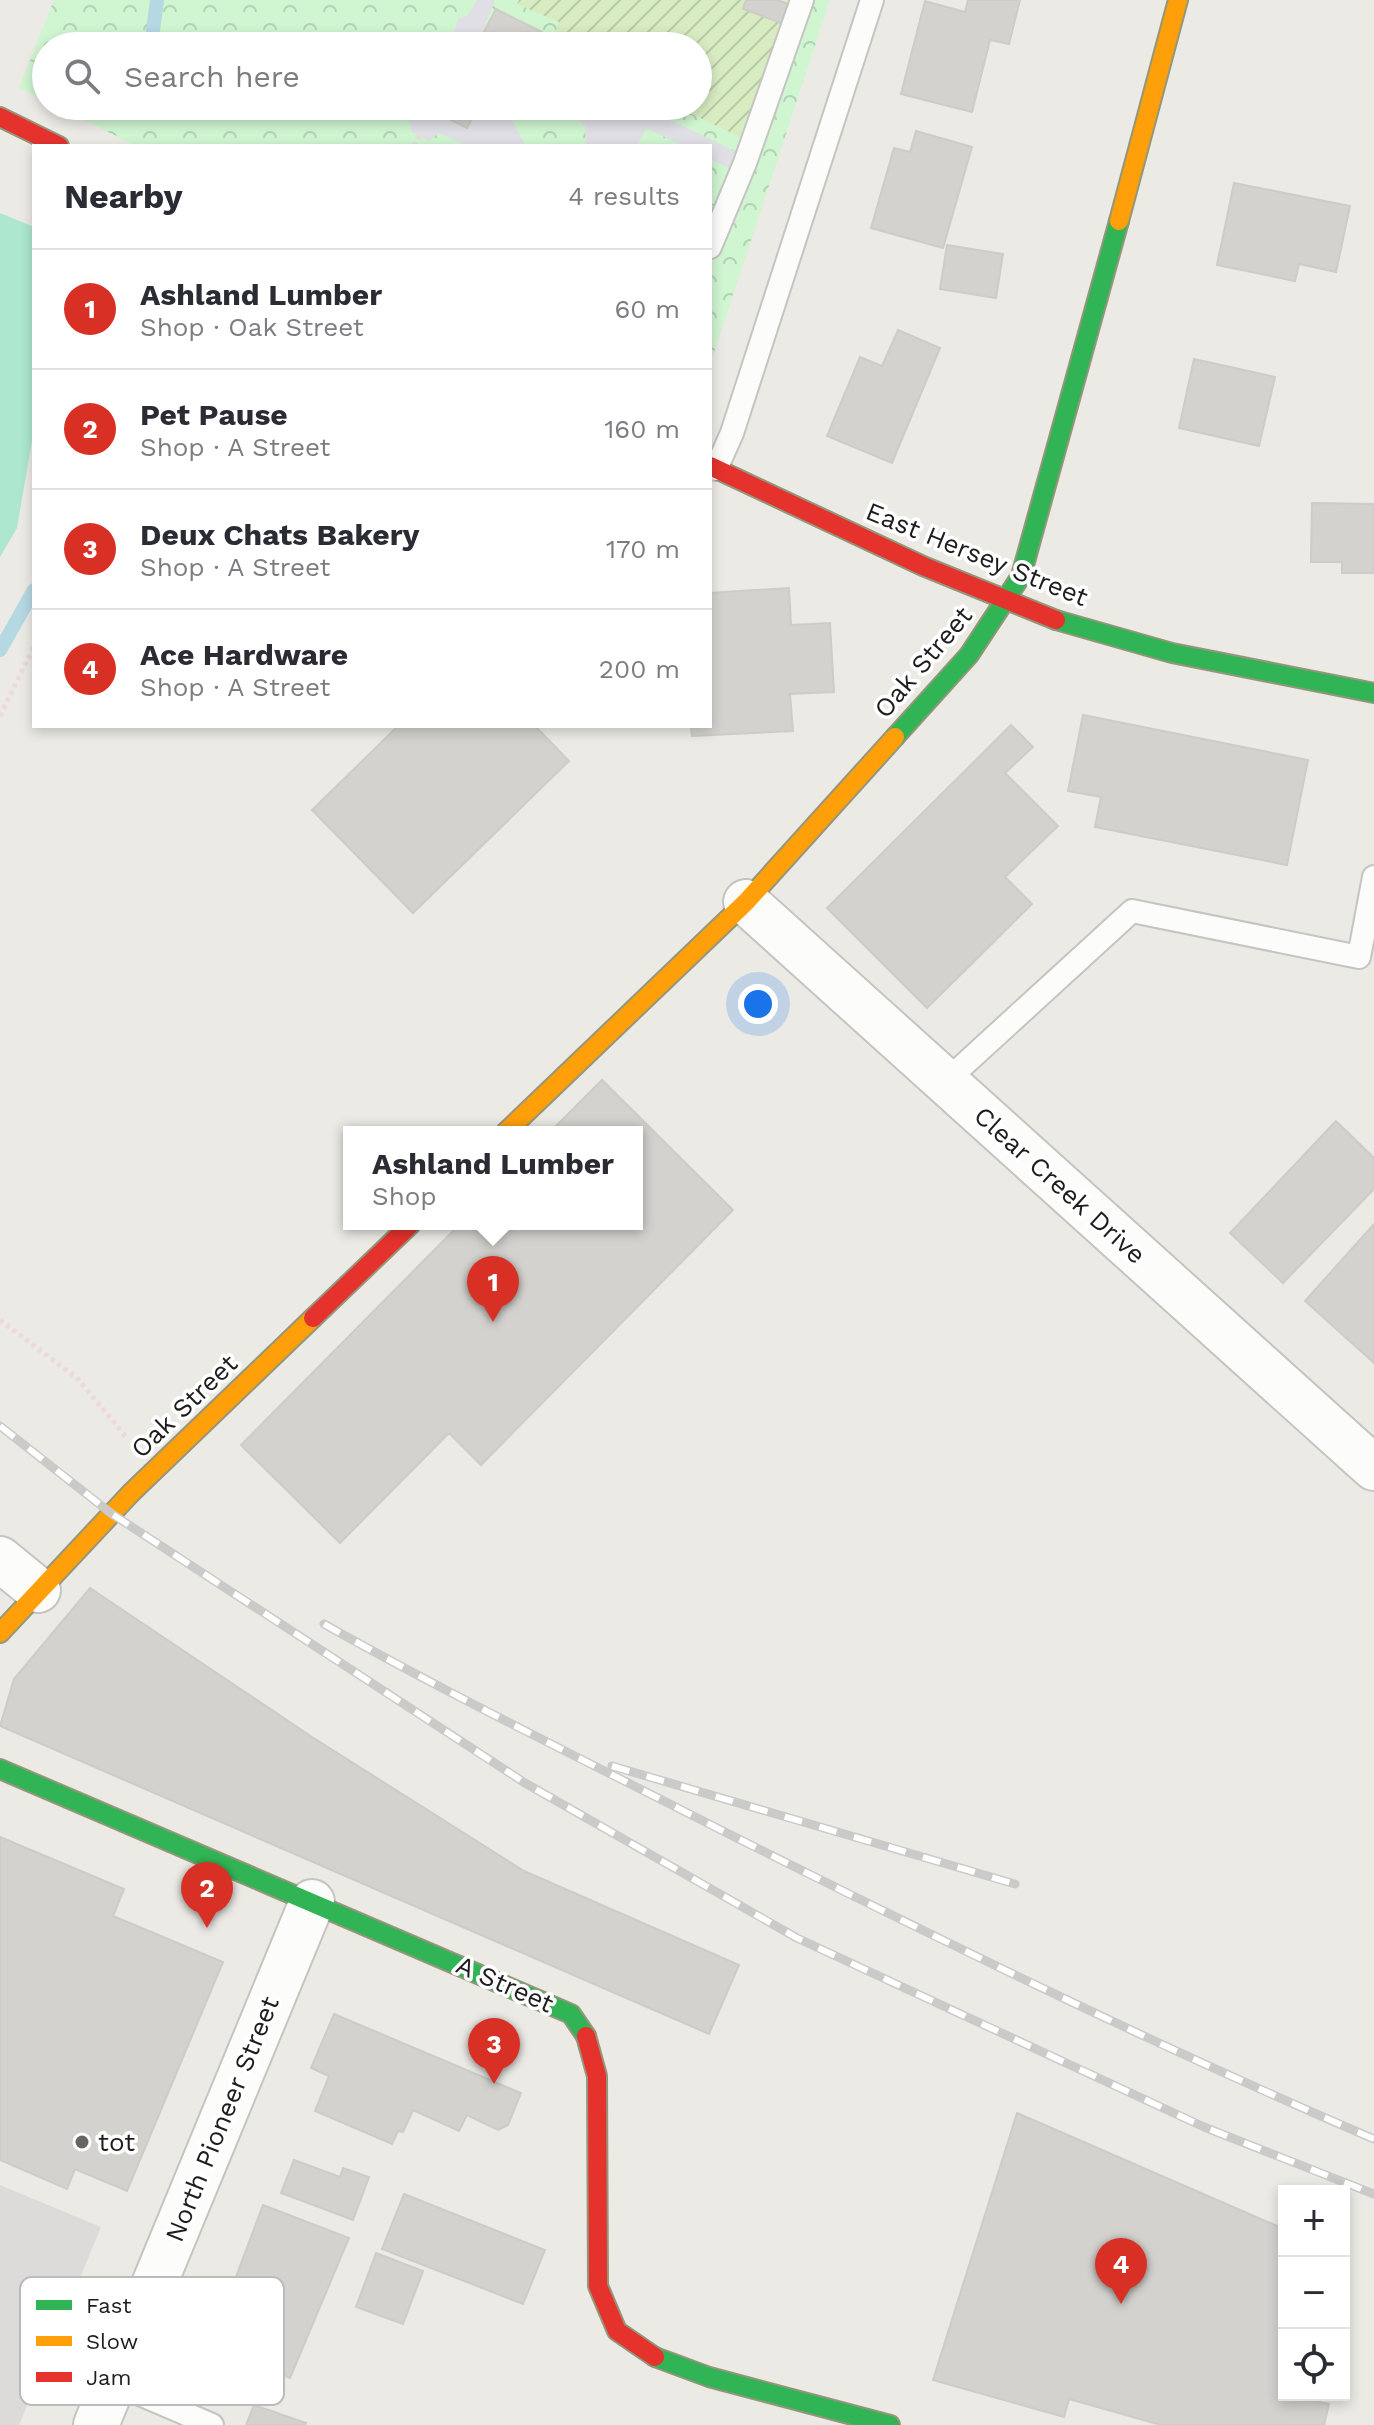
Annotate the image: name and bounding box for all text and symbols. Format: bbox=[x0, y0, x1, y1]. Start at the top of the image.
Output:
search box bbox=[32, 32, 712, 120]
icon: search bbox=[60, 54, 104, 98]
text: Search here bbox=[124, 59, 300, 94]
text: Nearby bbox=[64, 176, 183, 216]
text: 4 results bbox=[568, 181, 680, 211]
text: Ashland Lumber bbox=[140, 277, 382, 312]
text: 1 bbox=[84, 294, 96, 324]
text: 60 m bbox=[614, 294, 680, 324]
text: Shop · Oak Street bbox=[140, 312, 364, 342]
text: Pet Pause bbox=[140, 397, 288, 432]
text: 2 bbox=[82, 414, 98, 444]
text: 160 m bbox=[604, 414, 680, 444]
text: Shop · A Street bbox=[140, 432, 330, 462]
street label: East Hersey Street bbox=[862, 496, 1092, 612]
text: Deux Chats Bakery bbox=[140, 517, 420, 552]
text: 3 bbox=[82, 534, 98, 564]
text: 170 m bbox=[606, 534, 680, 564]
text: Shop · A Street bbox=[140, 552, 330, 582]
street label: Oak Street bbox=[868, 600, 978, 724]
text: Ace Hardware bbox=[140, 637, 348, 672]
text: 4 bbox=[82, 654, 98, 684]
text: 200 m bbox=[599, 654, 680, 684]
text: Shop · A Street bbox=[140, 672, 330, 702]
your location bbox=[738, 984, 778, 1024]
street label: Clear Creek Drive bbox=[968, 1100, 1152, 1270]
popup bbox=[343, 1126, 643, 1230]
text: Ashland Lumber bbox=[372, 1146, 614, 1181]
text: Shop bbox=[372, 1181, 437, 1211]
pin: 1 bbox=[467, 1256, 519, 1322]
street label: Oak Street bbox=[125, 1348, 243, 1464]
pin: 2 bbox=[181, 1862, 233, 1928]
street label: A Street bbox=[452, 1949, 558, 2019]
street label: North Pioneer Street bbox=[159, 1992, 285, 2246]
pin: 3 bbox=[468, 2018, 520, 2084]
place label: tot bbox=[98, 2127, 135, 2157]
marker: tot bbox=[73, 2133, 91, 2151]
map controls bbox=[1278, 2185, 1350, 2401]
button: + bbox=[1278, 2185, 1350, 2257]
pin: 4 bbox=[1095, 2238, 1147, 2304]
button: − bbox=[1278, 2257, 1350, 2329]
legend bbox=[20, 2277, 284, 2405]
text: Fast bbox=[86, 2293, 132, 2318]
text: Slow bbox=[86, 2329, 138, 2354]
button: locate bbox=[1278, 2329, 1350, 2401]
text: Jam bbox=[86, 2365, 131, 2390]

